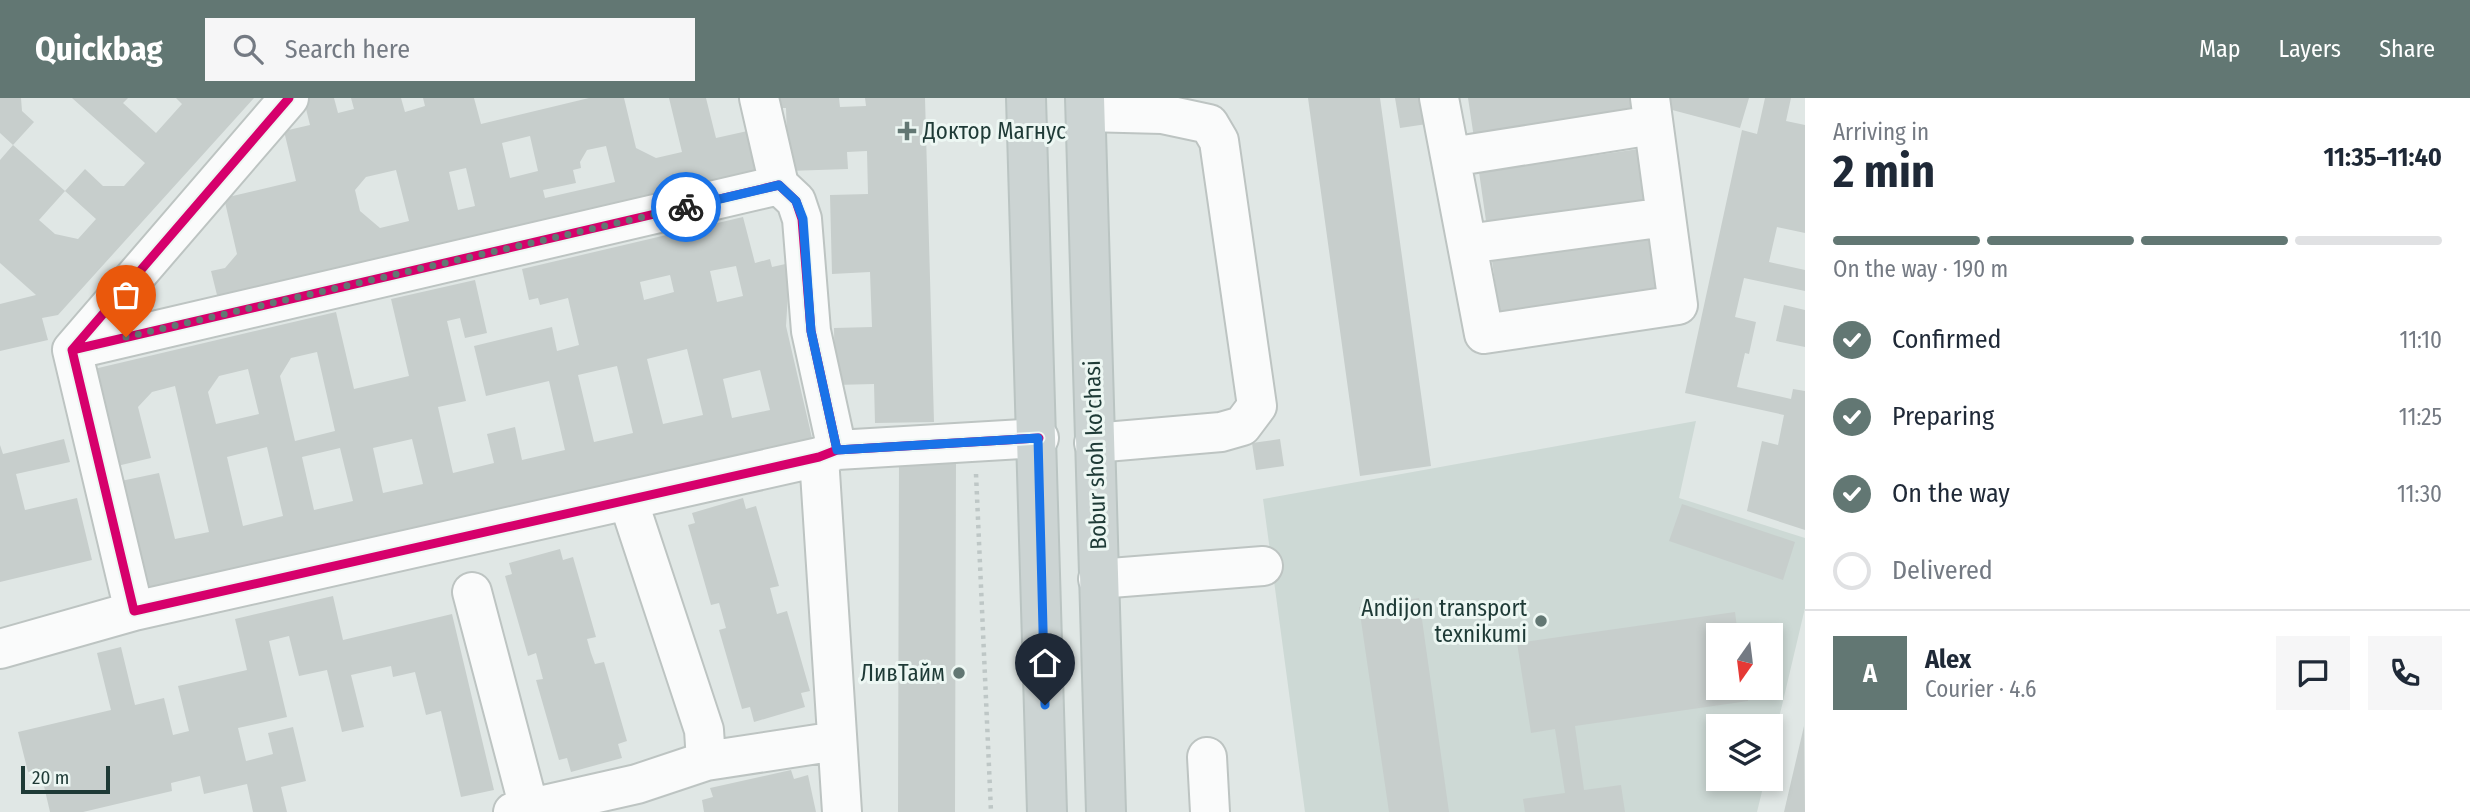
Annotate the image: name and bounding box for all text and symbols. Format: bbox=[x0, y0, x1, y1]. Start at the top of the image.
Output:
search box bbox=[205, 18, 695, 81]
text: Quickbag bbox=[35, 29, 163, 69]
icon: search bbox=[229, 30, 267, 68]
text: Search here bbox=[285, 34, 410, 65]
text: Map bbox=[2199, 35, 2241, 63]
text: Layers bbox=[2279, 35, 2341, 63]
text: Share bbox=[2379, 35, 2435, 63]
place label: Доктор Магнус bbox=[922, 117, 1066, 145]
text: Arriving in bbox=[1833, 118, 1929, 146]
marker: Доктор Магнус bbox=[897, 121, 917, 141]
text: 11:35–11:40 bbox=[2324, 142, 2442, 173]
text: 2 min bbox=[1833, 144, 1935, 199]
courier bbox=[651, 172, 721, 242]
icon: bike bbox=[667, 188, 705, 226]
text: On the way · 190 m bbox=[1833, 255, 2008, 283]
pin bbox=[96, 265, 156, 337]
icon: bag bbox=[107, 276, 145, 314]
icon: check bbox=[1833, 321, 1871, 359]
text: Confirmed bbox=[1892, 324, 2002, 355]
text: 11:10 bbox=[2399, 326, 2442, 354]
street label: Bobur shoh ko'chasi bbox=[1078, 360, 1112, 550]
icon: check bbox=[1833, 398, 1871, 436]
text: Preparing bbox=[1892, 401, 1994, 432]
text: 11:25 bbox=[2399, 403, 2442, 431]
icon: check bbox=[1833, 475, 1871, 513]
text: On the way bbox=[1892, 478, 2010, 509]
text: 11:30 bbox=[2397, 480, 2442, 508]
text: Delivered bbox=[1892, 555, 1993, 586]
place label: Andijon transport texnikumi bbox=[1361, 594, 1527, 648]
marker: Andijon transport texnikumi bbox=[1533, 613, 1549, 629]
north arrow bbox=[1706, 623, 1783, 700]
map controls bbox=[1706, 623, 1783, 791]
pin bbox=[1015, 633, 1075, 705]
button: chat bbox=[2276, 636, 2350, 710]
button: phone bbox=[2368, 636, 2442, 710]
icon: home bbox=[1026, 644, 1064, 682]
text: Alex bbox=[1925, 644, 1971, 675]
text: A bbox=[1863, 658, 1877, 689]
place label: ЛивТайм bbox=[860, 659, 945, 687]
marker: ЛивТайм bbox=[951, 665, 967, 681]
text: Courier · 4.6 bbox=[1925, 675, 2036, 703]
button: layers bbox=[1706, 714, 1783, 791]
scale bar bbox=[21, 763, 110, 795]
text: 20 m bbox=[32, 766, 69, 789]

